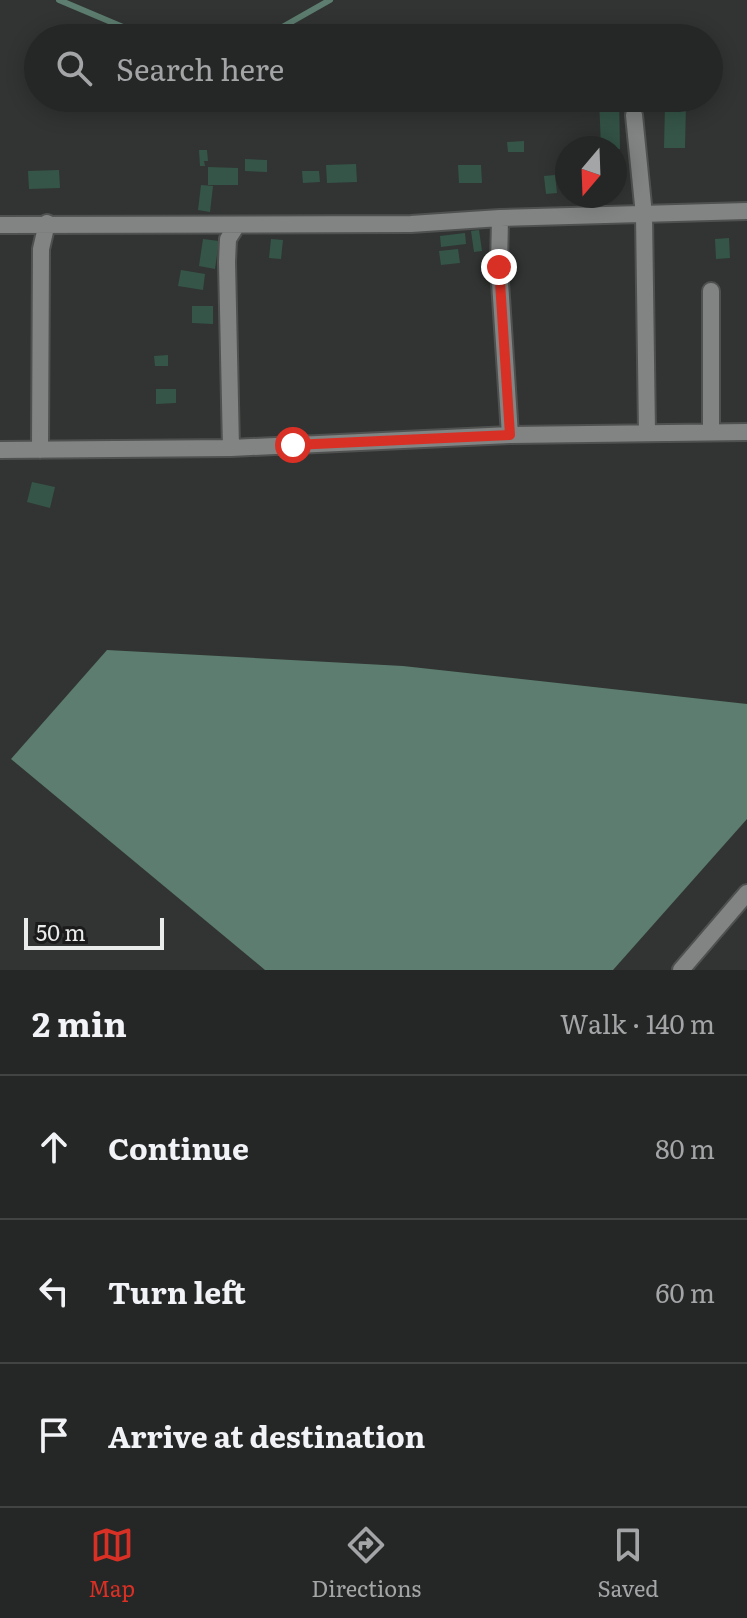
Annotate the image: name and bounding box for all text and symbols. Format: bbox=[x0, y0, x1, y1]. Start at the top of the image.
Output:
search box bbox=[24, 24, 723, 112]
icon: search bbox=[52, 46, 96, 90]
text: Search here bbox=[116, 46, 284, 90]
north arrow bbox=[555, 136, 627, 208]
route end bbox=[481, 249, 517, 285]
route start bbox=[275, 427, 311, 463]
scale bar bbox=[24, 914, 164, 950]
text: 50 m bbox=[36, 915, 86, 948]
text: 2 min bbox=[32, 997, 127, 1047]
text: Walk · 140 m bbox=[560, 1003, 715, 1042]
icon: ahead bbox=[32, 1125, 76, 1169]
text: Continue bbox=[108, 1125, 249, 1169]
text: 80 m bbox=[655, 1128, 715, 1167]
icon: left bbox=[32, 1269, 76, 1313]
text: Turn left bbox=[108, 1269, 246, 1313]
text: 60 m bbox=[656, 1272, 715, 1311]
icon: arrive bbox=[32, 1413, 76, 1457]
text: Arrive at destination bbox=[108, 1413, 425, 1457]
tab: Map bbox=[88, 1523, 135, 1604]
tab: Directions bbox=[311, 1523, 421, 1604]
tab: Saved bbox=[598, 1523, 659, 1604]

